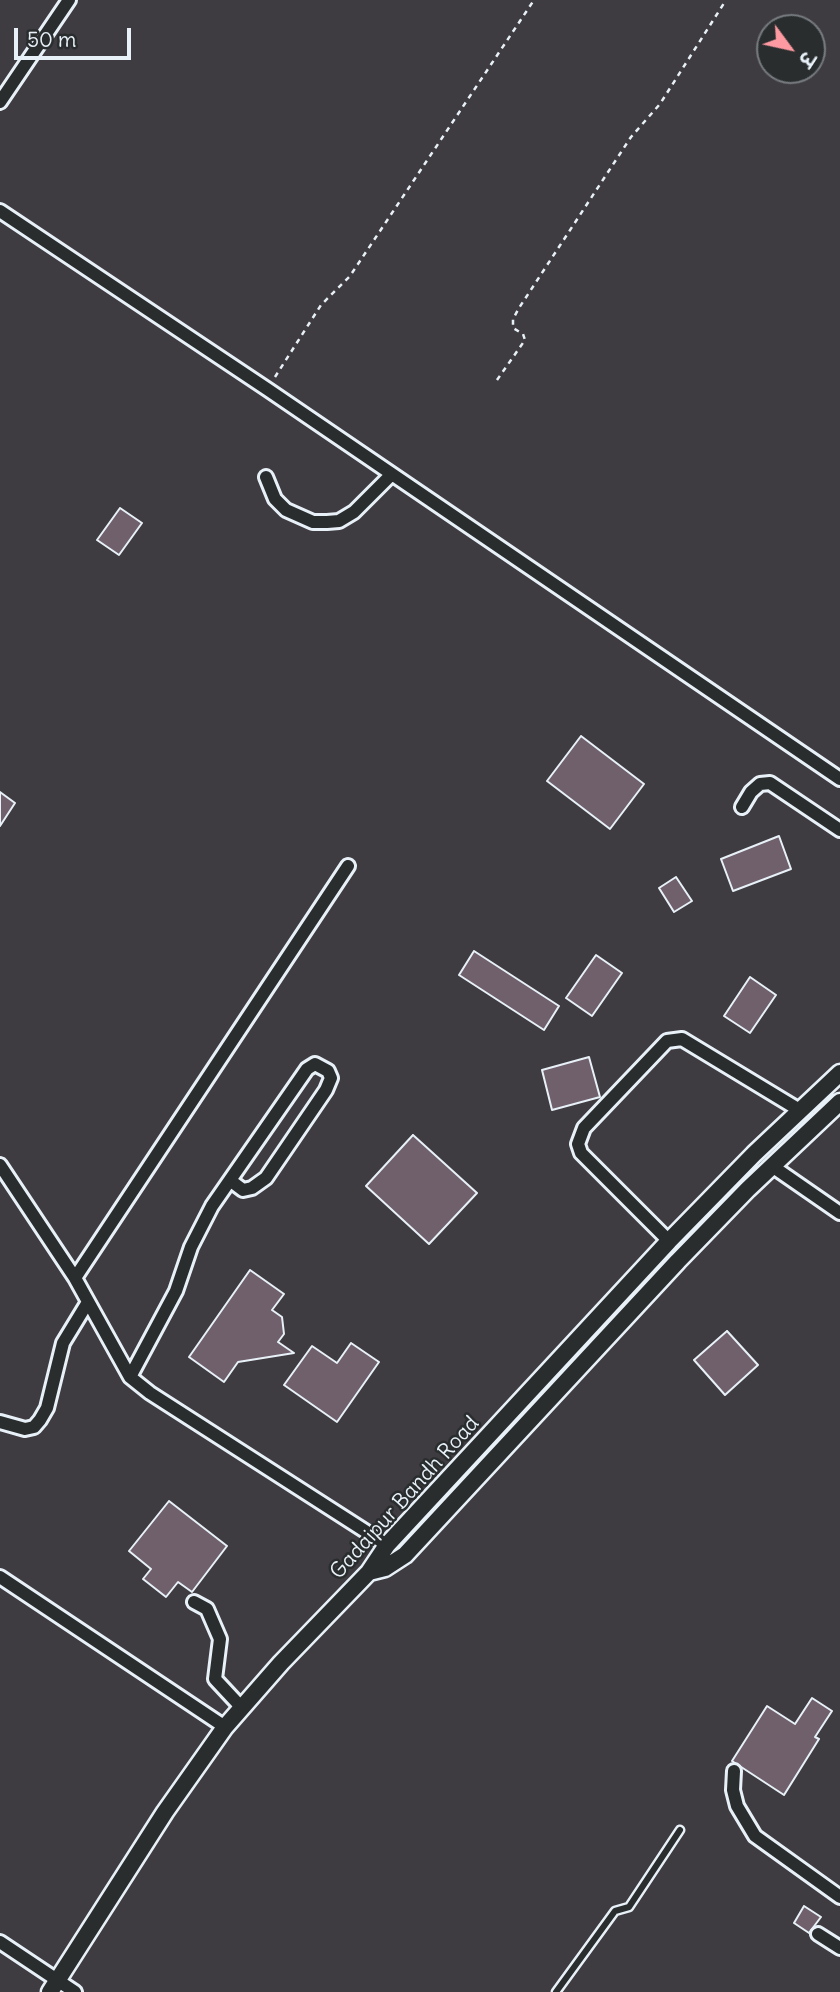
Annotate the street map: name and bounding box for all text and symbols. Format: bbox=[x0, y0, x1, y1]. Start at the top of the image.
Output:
scale bar bbox=[18, 14, 135, 58]
north arrow bbox=[756, 14, 826, 84]
text: 50 m bbox=[27, 26, 76, 53]
text: उ bbox=[793, 48, 820, 71]
street label: Gadaipur Bandh Road bbox=[325, 1411, 485, 1585]

